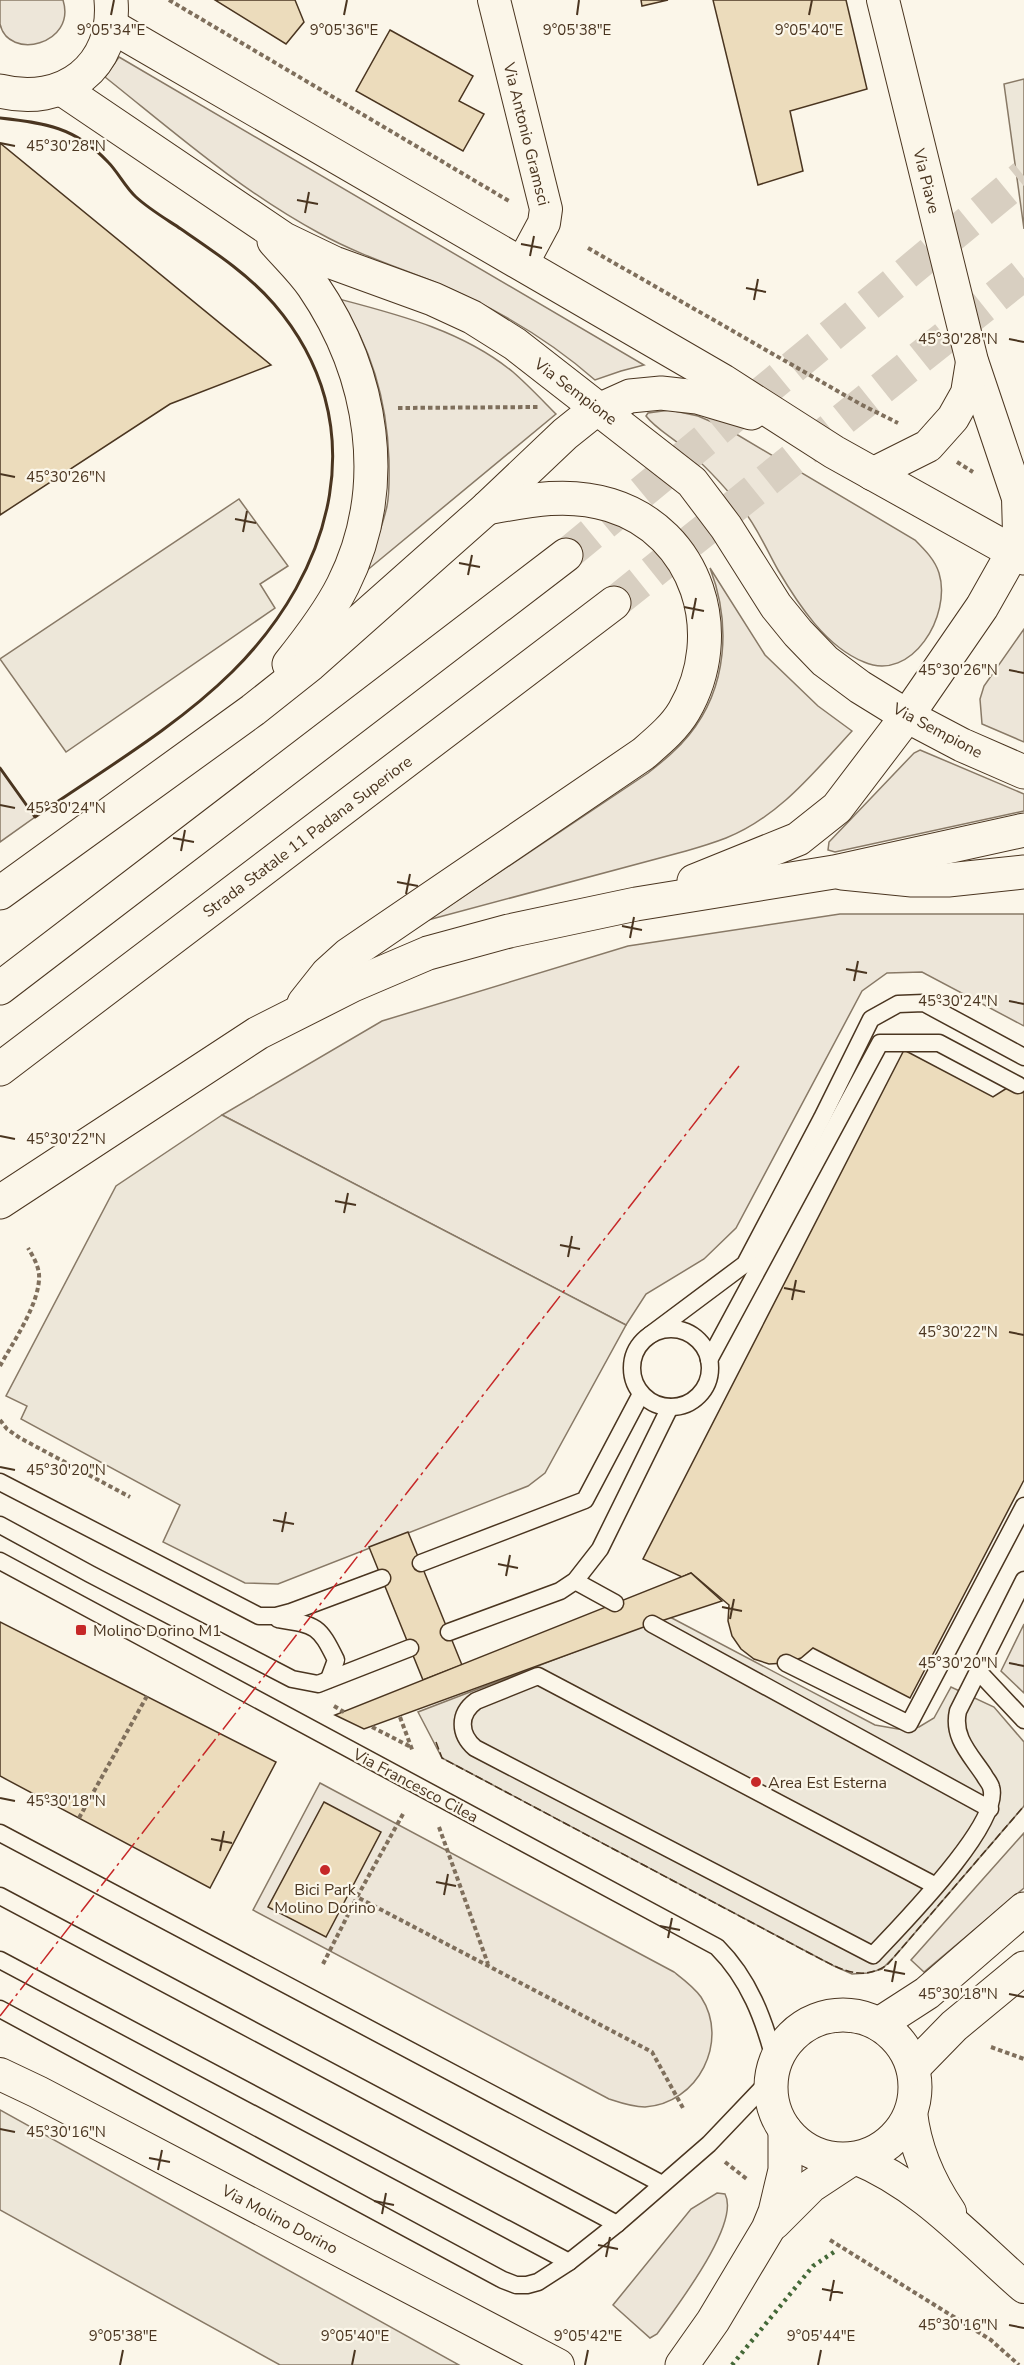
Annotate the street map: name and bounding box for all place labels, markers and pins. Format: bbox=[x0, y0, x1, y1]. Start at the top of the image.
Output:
place label: Molino Dorino M1 bbox=[93, 1620, 222, 1642]
marker: Molino Dorino M1 bbox=[74, 1623, 88, 1637]
place label: Area Est Esterna bbox=[768, 1772, 887, 1794]
marker: Area Est Esterna bbox=[749, 1775, 763, 1789]
marker: Bici Park Molino Dorino bbox=[318, 1863, 332, 1877]
place label: Bici Park Molino Dorino bbox=[274, 1879, 376, 1919]

